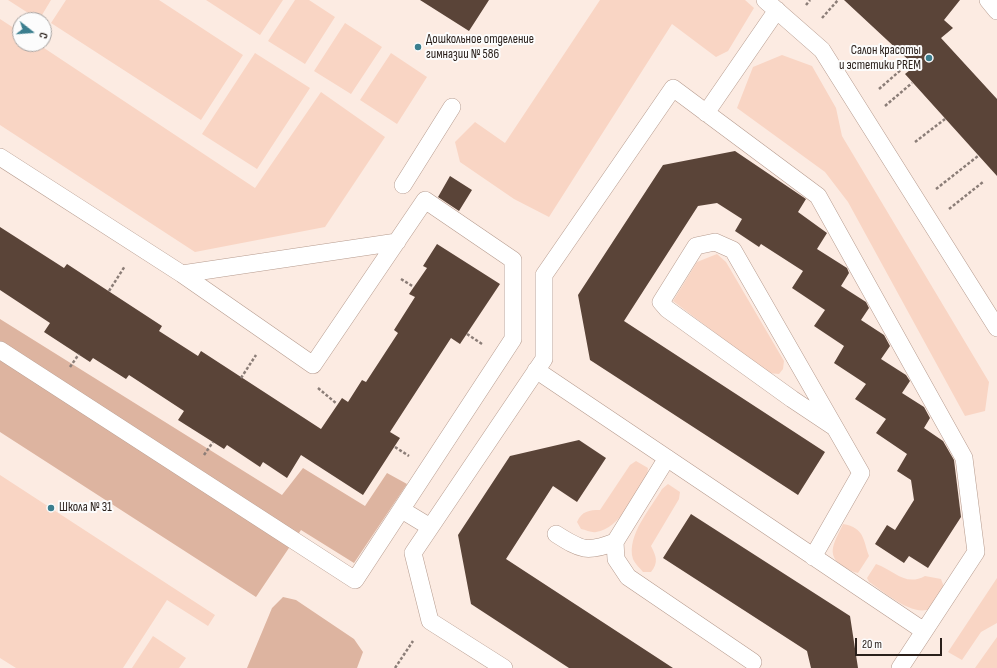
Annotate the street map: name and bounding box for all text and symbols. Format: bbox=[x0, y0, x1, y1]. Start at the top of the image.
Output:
north arrow bbox=[12, 12, 52, 52]
text: С bbox=[36, 31, 50, 40]
place label: Дошкольное отделение гимназии № 586 bbox=[426, 32, 534, 63]
marker: Дошкольное отделение гимназии № 586 bbox=[413, 42, 423, 52]
place label: Салон красоты и эстетики PREM bbox=[839, 43, 921, 74]
marker: Салон красоты и эстетики PREM bbox=[924, 53, 934, 63]
place label: Школа № 31 bbox=[59, 500, 112, 516]
marker: Школа № 31 bbox=[46, 503, 56, 513]
scale bar bbox=[857, 630, 944, 656]
text: 20 m bbox=[862, 637, 882, 652]

